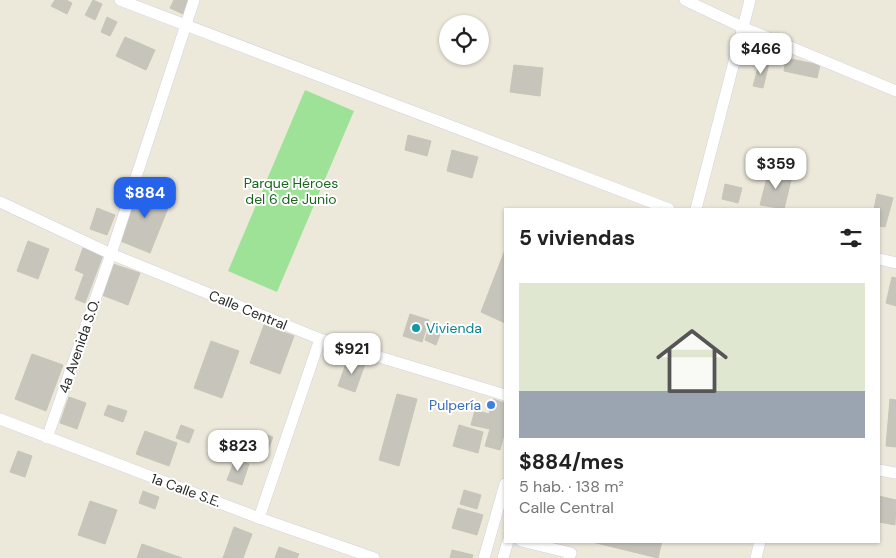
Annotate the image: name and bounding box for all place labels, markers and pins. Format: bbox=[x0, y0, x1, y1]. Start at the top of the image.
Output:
pin: $466 bbox=[731, 32, 791, 75]
pin: $359 bbox=[746, 148, 806, 190]
pin: $884 bbox=[115, 176, 175, 219]
place label: Vivienda bbox=[426, 319, 482, 337]
marker: Vivienda bbox=[410, 322, 422, 334]
pin: $921 bbox=[322, 332, 382, 375]
place label: Pulpería bbox=[429, 396, 481, 414]
marker: Pulpería bbox=[485, 399, 497, 411]
pin: $823 bbox=[208, 430, 268, 472]

